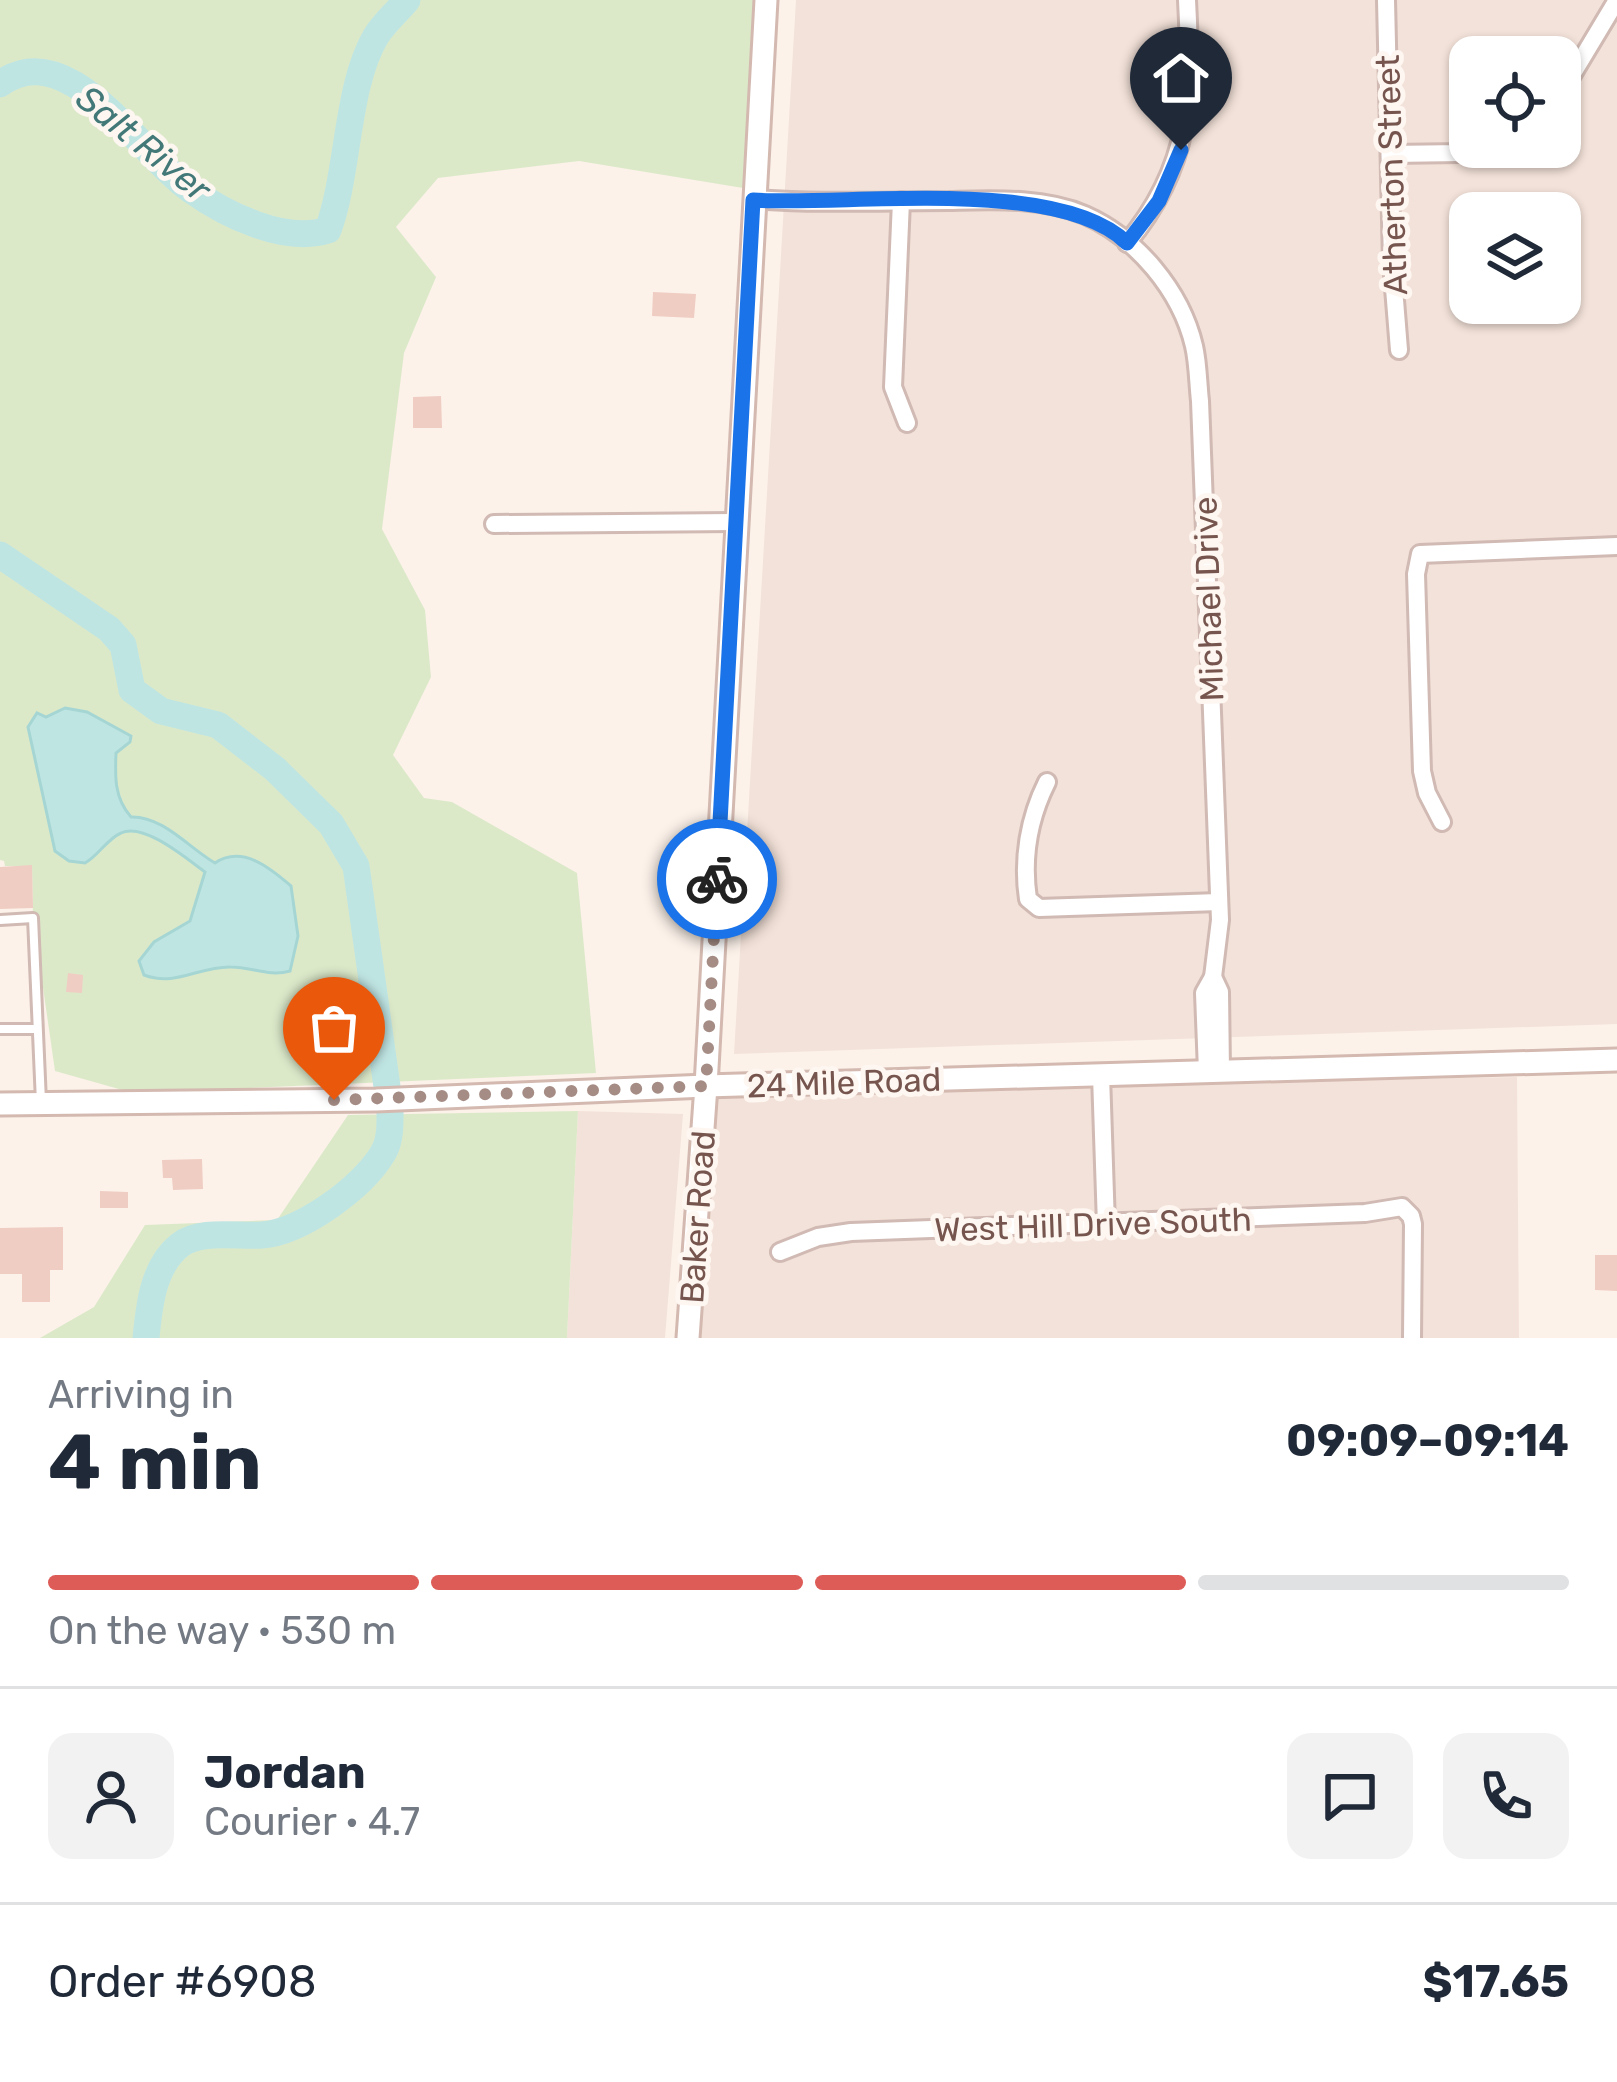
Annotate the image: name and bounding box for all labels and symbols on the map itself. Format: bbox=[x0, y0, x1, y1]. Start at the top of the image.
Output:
pin bbox=[1130, 27, 1232, 150]
street label: Atherton Street bbox=[1368, 54, 1415, 296]
water label: Salt River bbox=[68, 76, 221, 211]
street label: Michael Drive bbox=[1185, 496, 1232, 702]
courier bbox=[657, 819, 777, 939]
pin bbox=[283, 977, 385, 1100]
street label: 24 Mile Road bbox=[746, 1060, 942, 1105]
street label: Baker Road bbox=[672, 1129, 723, 1305]
street label: West Hill Drive South bbox=[934, 1199, 1252, 1250]

